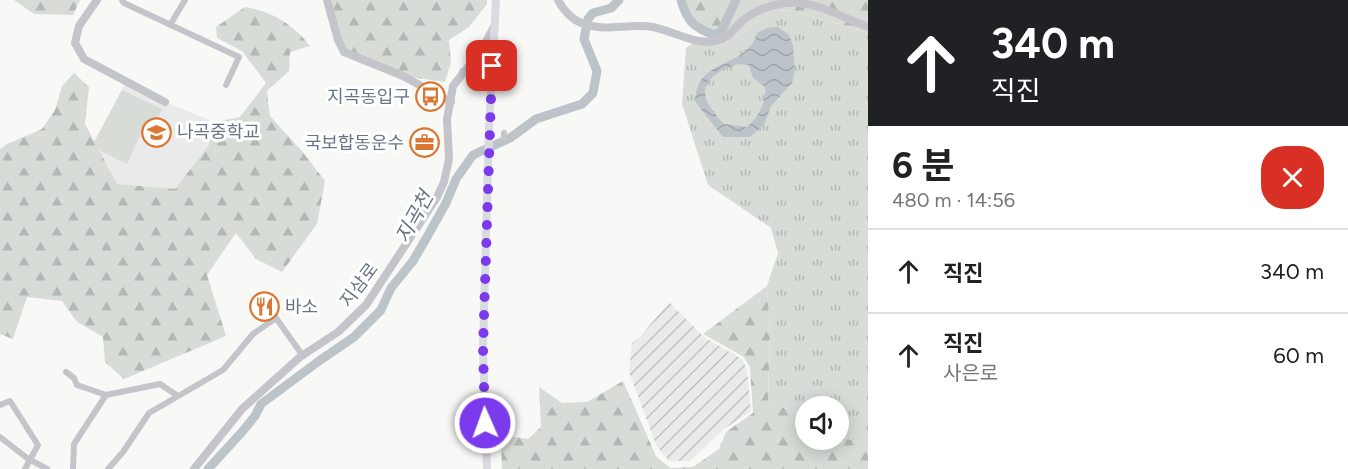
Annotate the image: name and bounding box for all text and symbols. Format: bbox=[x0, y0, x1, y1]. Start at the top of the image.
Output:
text: 340 m bbox=[991, 18, 1115, 69]
icon: ahead bbox=[892, 24, 970, 102]
pin bbox=[466, 40, 517, 91]
icon: arrive bbox=[475, 49, 508, 82]
text: 직진 bbox=[991, 74, 1041, 107]
bus stop icon: 지곡동입구 bbox=[415, 81, 447, 113]
place label: 지곡동입구 bbox=[327, 86, 410, 108]
school or university icon: 나곡중학교 bbox=[140, 116, 172, 148]
place label: 나곡중학교 bbox=[177, 121, 260, 143]
office icon: 국보합동운수 bbox=[409, 127, 441, 159]
place label: 국보합동운수 bbox=[305, 132, 404, 154]
text: 6 분 bbox=[892, 144, 955, 187]
button: close bbox=[1261, 146, 1324, 209]
water label: 지곡천 bbox=[390, 185, 439, 247]
text: 480 m · 14:56 bbox=[892, 188, 1015, 212]
icon: ahead bbox=[892, 255, 925, 288]
text: 340 m bbox=[1260, 258, 1324, 285]
street label: 지삼로 bbox=[335, 259, 383, 311]
text: 직진 bbox=[943, 260, 983, 287]
restaurant icon: 바소 bbox=[248, 291, 280, 323]
place label: 바소 bbox=[285, 296, 318, 318]
text: 직진 bbox=[943, 330, 983, 357]
icon: ahead bbox=[892, 339, 925, 372]
text: 60 m bbox=[1273, 342, 1324, 369]
text: 사은로 bbox=[943, 361, 998, 385]
position arrow bbox=[453, 391, 517, 455]
map controls bbox=[795, 396, 849, 450]
button: sound bbox=[795, 396, 849, 450]

